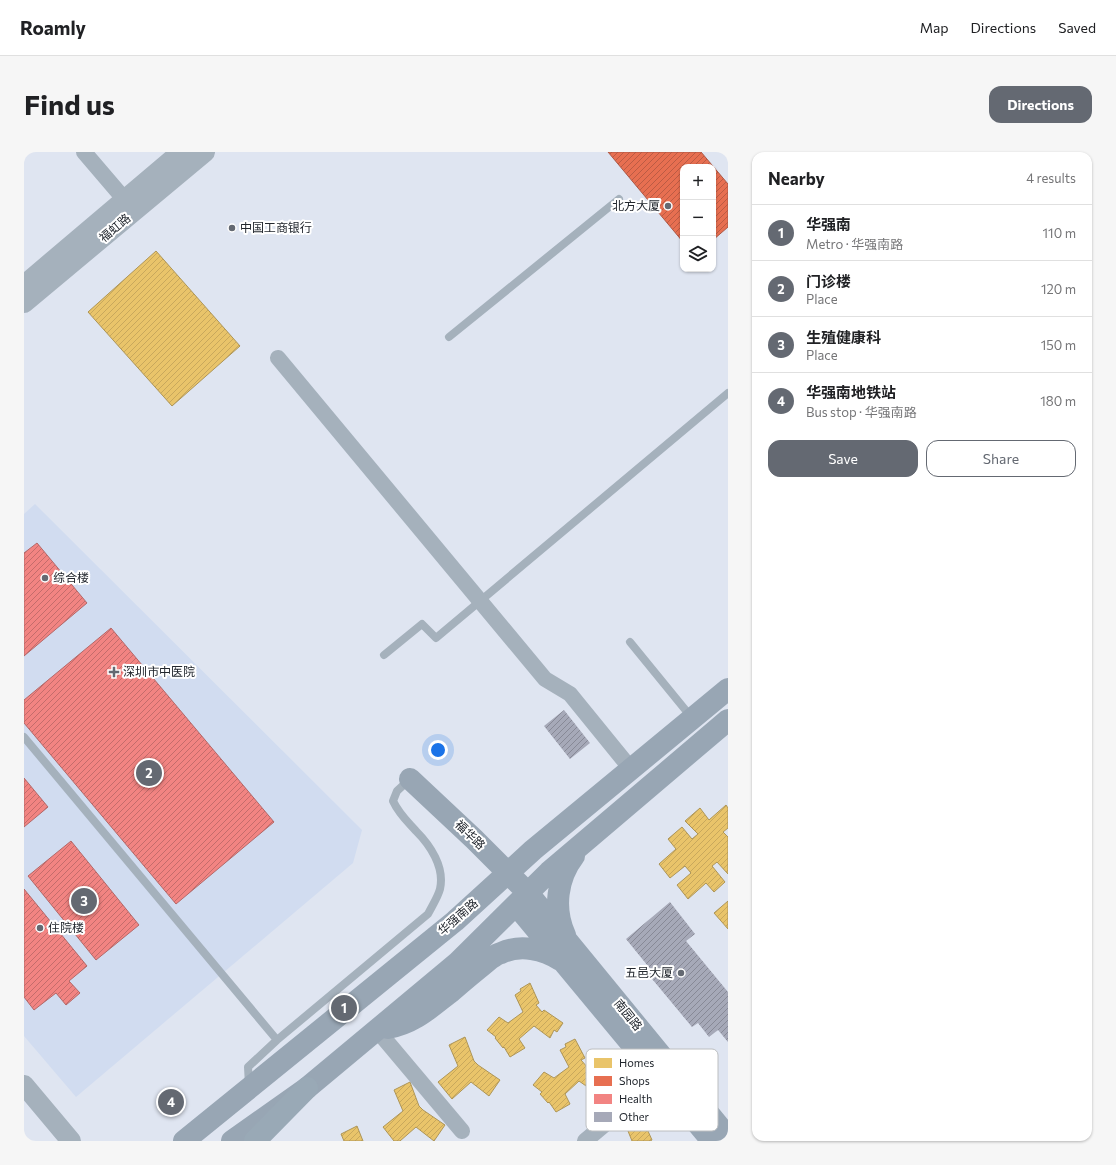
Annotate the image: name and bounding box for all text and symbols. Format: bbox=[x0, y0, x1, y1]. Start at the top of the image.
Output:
text: Roamly bbox=[20, 16, 86, 39]
text: Map bbox=[920, 19, 949, 36]
text: Directions bbox=[971, 19, 1036, 36]
text: Saved bbox=[1058, 19, 1096, 36]
button: Directions bbox=[989, 86, 1092, 123]
text: Find us bbox=[24, 87, 115, 121]
map controls bbox=[680, 164, 716, 272]
button: + bbox=[680, 164, 716, 200]
text: Nearby bbox=[768, 168, 825, 189]
text: 4 results bbox=[1026, 170, 1076, 186]
place label: 北方大厦 bbox=[612, 198, 660, 212]
button: − bbox=[680, 200, 716, 236]
marker: 北方大厦 bbox=[663, 201, 673, 211]
street label: 福虹路 bbox=[96, 210, 133, 244]
text: 华强南 bbox=[806, 215, 851, 233]
place label: 中国工商银行 bbox=[240, 220, 312, 234]
marker: 中国工商银行 bbox=[227, 223, 237, 233]
text: 1 bbox=[778, 225, 784, 241]
text: 110 m bbox=[1043, 225, 1076, 241]
button: layers bbox=[680, 236, 716, 272]
text: Metro · 华强南路 bbox=[806, 236, 903, 252]
text: 门诊楼 bbox=[806, 272, 851, 290]
text: 2 bbox=[777, 281, 785, 297]
text: 120 m bbox=[1041, 281, 1076, 297]
text: Place bbox=[806, 291, 838, 307]
text: 生殖健康科 bbox=[806, 328, 881, 346]
text: 3 bbox=[777, 337, 785, 353]
text: 150 m bbox=[1041, 337, 1076, 353]
text: Place bbox=[806, 347, 838, 363]
text: 华强南地铁站 bbox=[806, 383, 896, 401]
text: 4 bbox=[777, 393, 785, 409]
text: 180 m bbox=[1040, 393, 1076, 409]
text: Bus stop · 华强南路 bbox=[806, 404, 917, 420]
button: Save bbox=[768, 440, 918, 477]
button: Share bbox=[926, 440, 1076, 477]
place label: 综合楼 bbox=[53, 570, 89, 584]
marker: 综合楼 bbox=[40, 573, 50, 583]
place label: 深圳市中医院 bbox=[123, 664, 195, 678]
marker: 深圳市中医院 bbox=[108, 666, 120, 678]
your location bbox=[428, 740, 448, 760]
pin: 2 bbox=[136, 758, 162, 788]
street label: 福华路 bbox=[453, 817, 489, 852]
pin: 3 bbox=[71, 886, 97, 916]
street label: 华强南路 bbox=[435, 895, 480, 937]
place label: 住院楼 bbox=[48, 920, 84, 934]
marker: 住院楼 bbox=[35, 923, 45, 933]
place label: 五邑大厦 bbox=[625, 965, 673, 979]
marker: 五邑大厦 bbox=[676, 968, 686, 978]
pin: 1 bbox=[331, 993, 357, 1023]
street label: 南园路 bbox=[612, 996, 646, 1033]
legend bbox=[586, 1049, 718, 1131]
text: Homes bbox=[619, 1056, 654, 1069]
text: Shops bbox=[619, 1074, 650, 1087]
pin: 4 bbox=[158, 1087, 184, 1117]
text: Health bbox=[619, 1092, 652, 1105]
text: Other bbox=[619, 1110, 650, 1123]

